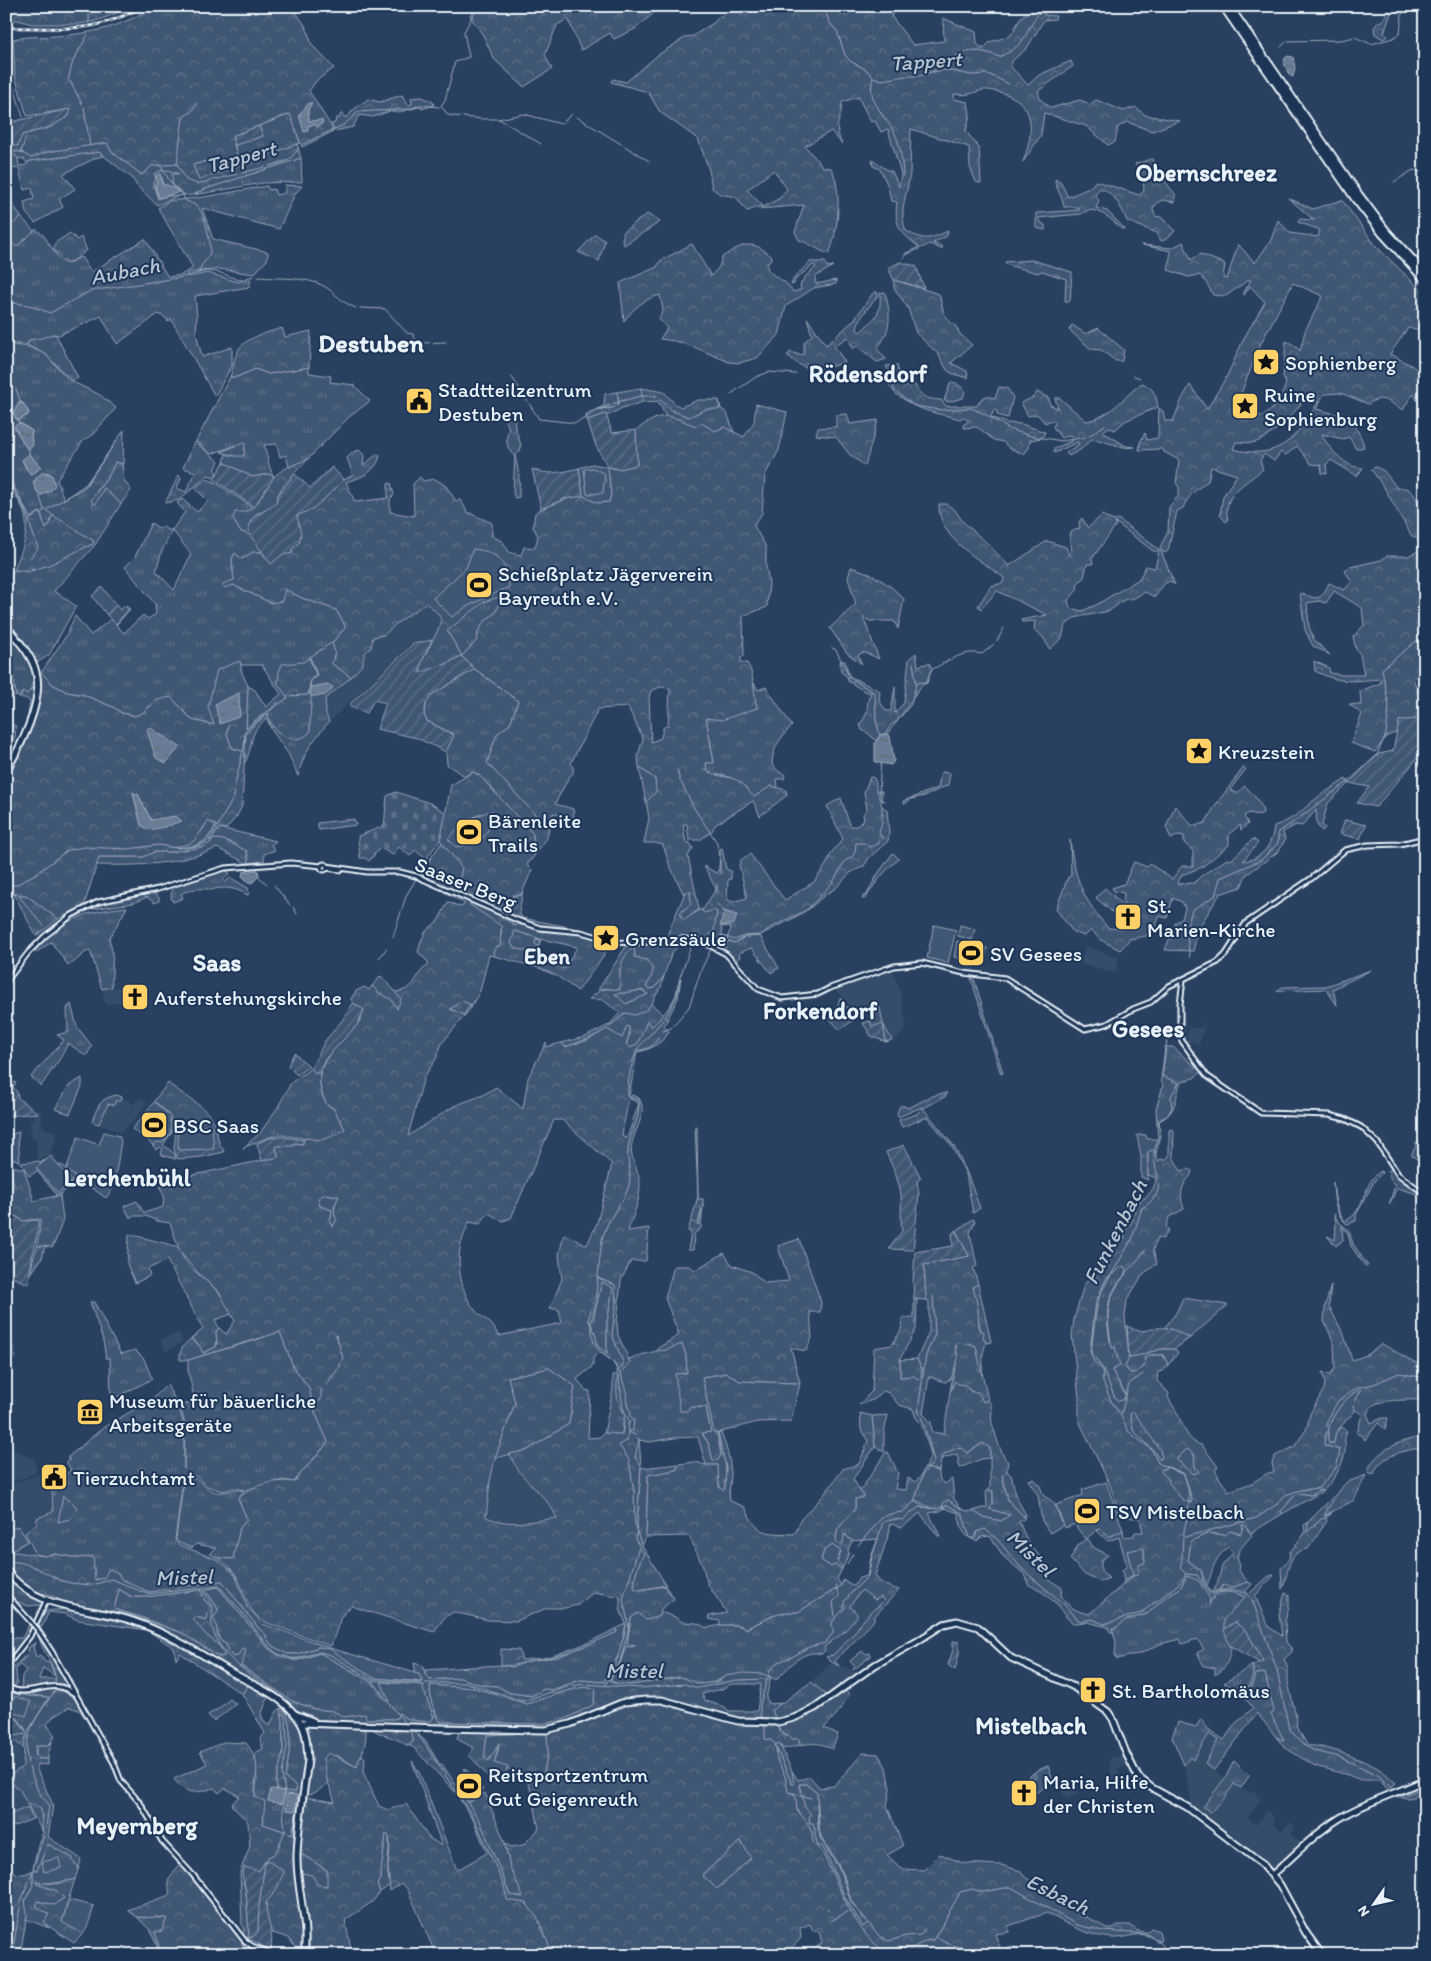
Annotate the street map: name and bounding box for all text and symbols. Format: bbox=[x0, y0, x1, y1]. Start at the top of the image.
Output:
water label: Tappert bbox=[889, 45, 964, 77]
water label: Tappert bbox=[203, 134, 281, 179]
district label: Obernschreez bbox=[1135, 158, 1278, 187]
water label: Aubach bbox=[88, 251, 162, 291]
district label: Destuben bbox=[318, 327, 424, 359]
place icon: Sophienberg bbox=[1251, 347, 1281, 377]
place label: Sophienberg bbox=[1285, 350, 1397, 375]
district label: Rödensdorf bbox=[809, 359, 928, 388]
place label: Stadtteilzentrum Destuben bbox=[438, 377, 592, 426]
place label: Ruine Sophienburg bbox=[1264, 382, 1377, 431]
public building icon: Stadtteilzentrum Destuben bbox=[404, 386, 434, 416]
place icon: Ruine Sophienburg bbox=[1230, 391, 1260, 421]
place label: Schießplatz Jägerverein Bayreuth e.V. bbox=[498, 561, 713, 610]
sports icon: Schießplatz Jägerverein Bayreuth e.V. bbox=[464, 570, 494, 600]
place icon: Kreuzstein bbox=[1184, 736, 1214, 766]
place label: Kreuzstein bbox=[1218, 739, 1315, 764]
place label: Bärenleite Trails bbox=[488, 808, 581, 857]
sports icon: Bärenleite Trails bbox=[454, 817, 484, 847]
street label: Saaser Berg bbox=[411, 851, 521, 915]
place label: St. Marien-Kirche bbox=[1147, 893, 1276, 942]
church icon: St. Marien-Kirche bbox=[1113, 902, 1143, 932]
place icon: Grenzsäule bbox=[591, 923, 621, 953]
place label: Grenzsäule bbox=[625, 926, 727, 951]
sports icon: SV Gesees bbox=[956, 938, 986, 968]
place label: SV Gesees bbox=[990, 941, 1082, 966]
district label: Eben bbox=[524, 943, 570, 970]
district label: Saas bbox=[193, 948, 242, 977]
church icon: Auferstehungskirche bbox=[120, 982, 150, 1012]
place label: Auferstehungskirche bbox=[154, 985, 342, 1010]
district label: Forkendorf bbox=[763, 996, 878, 1025]
district label: Gesees bbox=[1112, 1014, 1184, 1043]
sports icon: BSC Saas bbox=[139, 1110, 169, 1140]
place label: BSC Saas bbox=[173, 1113, 259, 1138]
district label: Lerchenbühl bbox=[63, 1163, 191, 1192]
water label: Funkenbach bbox=[1077, 1175, 1153, 1289]
place label: Museum für bäuerliche Arbeitsgeräte bbox=[109, 1388, 316, 1437]
museum icon: Museum für bäuerliche Arbeitsgeräte bbox=[75, 1397, 105, 1427]
public building icon: Tierzuchtamt bbox=[39, 1462, 69, 1492]
place label: Tierzuchtamt bbox=[73, 1465, 195, 1490]
sports icon: TSV Mistelbach bbox=[1072, 1496, 1102, 1526]
place label: TSV Mistelbach bbox=[1106, 1499, 1244, 1524]
water label: Mistel bbox=[1001, 1523, 1062, 1584]
water label: Mistel bbox=[155, 1562, 215, 1591]
water label: Mistel bbox=[605, 1657, 665, 1684]
church icon: St. Bartholomäus bbox=[1078, 1675, 1108, 1705]
place label: St. Bartholomäus bbox=[1112, 1678, 1270, 1703]
district label: Mistelbach bbox=[975, 1711, 1087, 1740]
place label: Reitsportzentrum Gut Geigenreuth bbox=[488, 1762, 648, 1811]
place label: Maria, Hilfe der Christen bbox=[1043, 1769, 1155, 1818]
sports icon: Reitsportzentrum Gut Geigenreuth bbox=[454, 1771, 484, 1801]
church icon: Maria, Hilfe der Christen bbox=[1009, 1778, 1039, 1808]
district label: Meyernberg bbox=[76, 1811, 198, 1841]
water label: Esbach bbox=[1022, 1867, 1094, 1921]
north arrow bbox=[1348, 1878, 1398, 1928]
text: N bbox=[1354, 1902, 1373, 1920]

